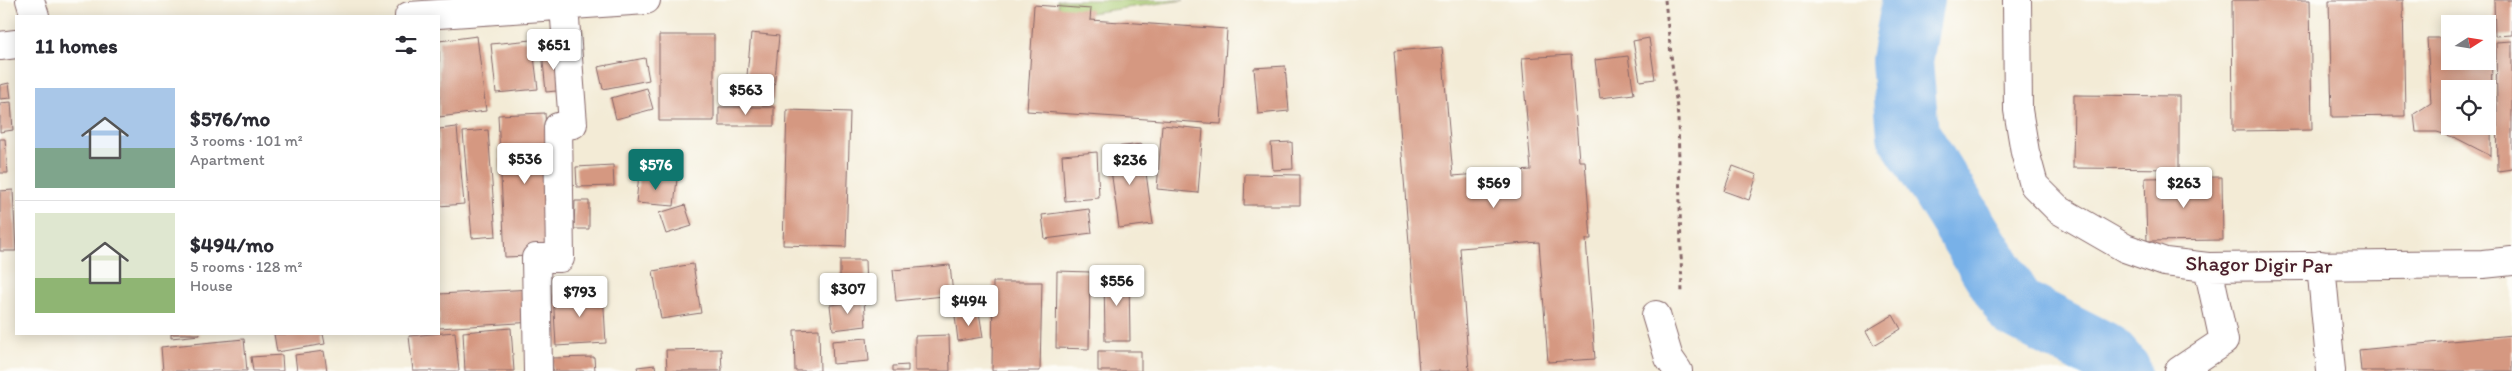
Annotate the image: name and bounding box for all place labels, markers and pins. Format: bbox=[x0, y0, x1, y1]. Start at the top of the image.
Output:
pin: $651 bbox=[524, 28, 584, 71]
pin: $563 bbox=[716, 74, 776, 116]
pin: $536 bbox=[495, 142, 555, 185]
pin: $236 bbox=[1100, 144, 1160, 186]
pin: $576 bbox=[626, 148, 686, 191]
pin: $569 bbox=[1464, 166, 1524, 209]
pin: $263 bbox=[2154, 166, 2214, 209]
pin: $556 bbox=[1087, 264, 1147, 307]
pin: $307 bbox=[818, 272, 878, 315]
pin: $793 bbox=[550, 276, 610, 318]
pin: $494 bbox=[939, 284, 999, 327]

